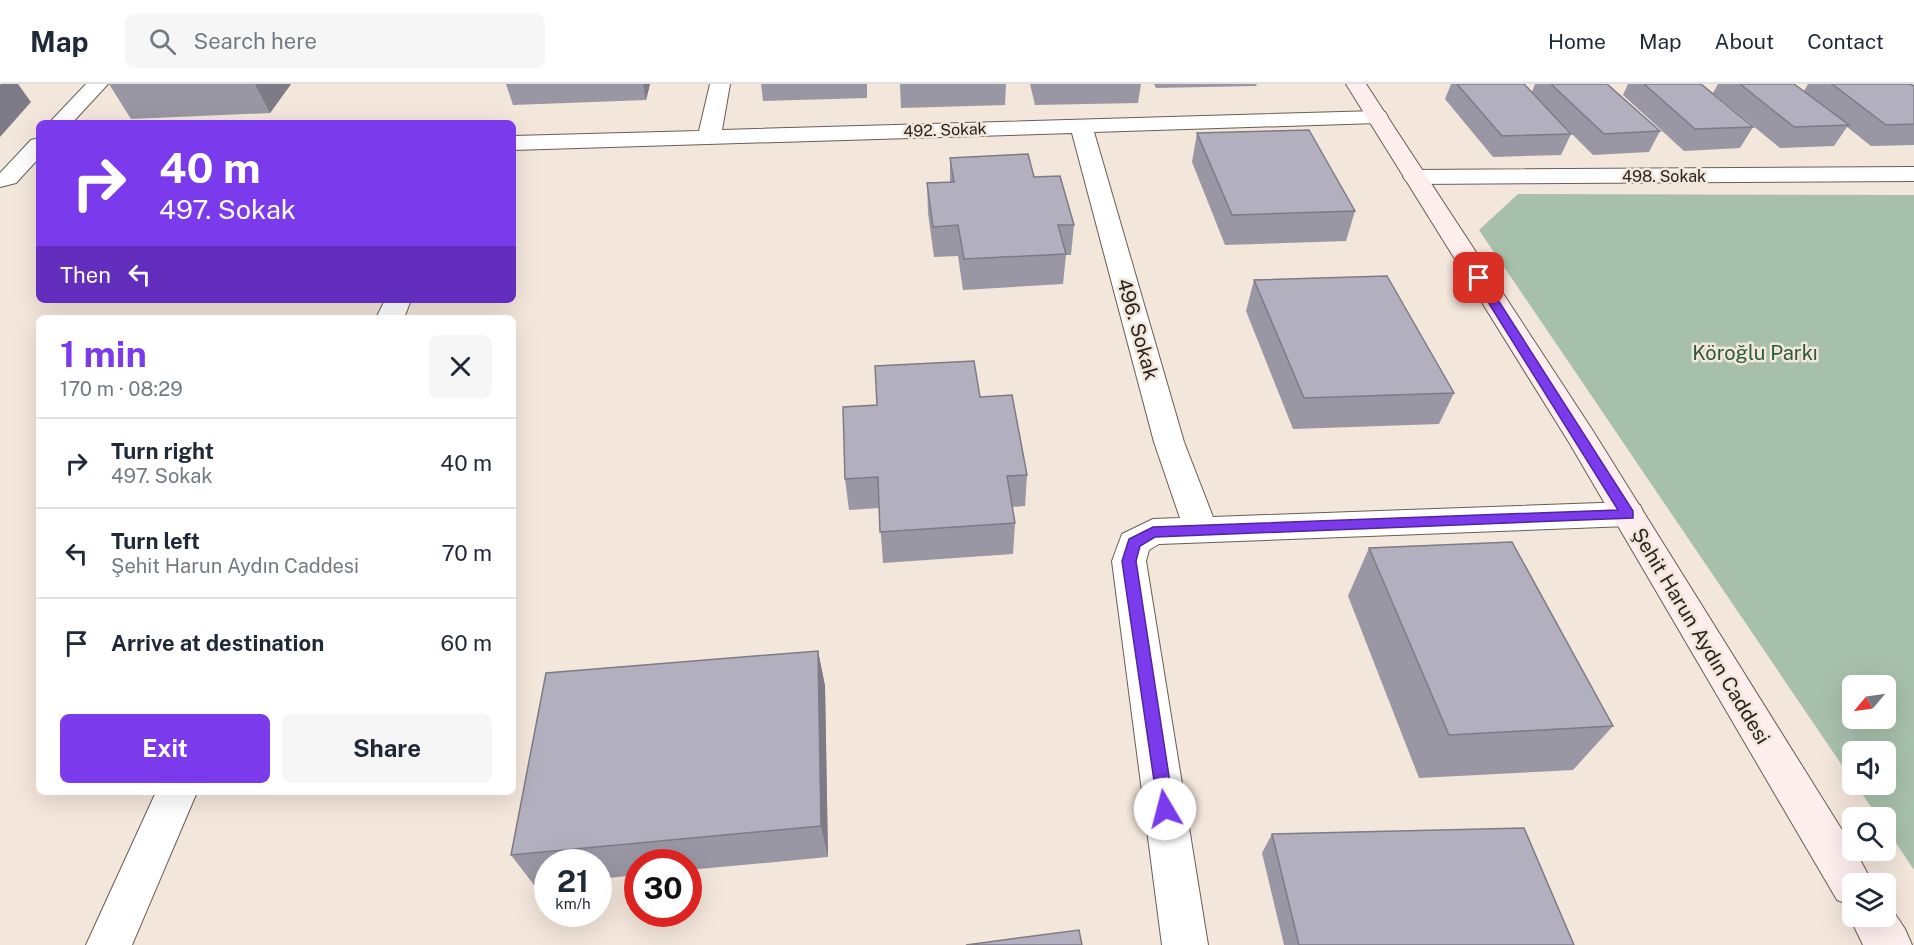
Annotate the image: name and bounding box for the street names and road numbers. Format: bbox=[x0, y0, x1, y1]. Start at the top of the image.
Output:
street label: 492. Sokak bbox=[903, 119, 987, 141]
street label: 498. Sokak bbox=[1622, 167, 1706, 186]
street label: 496. Sokak bbox=[1112, 275, 1164, 383]
street label: Şehit Harun Aydın Caddesi bbox=[1627, 524, 1775, 748]

